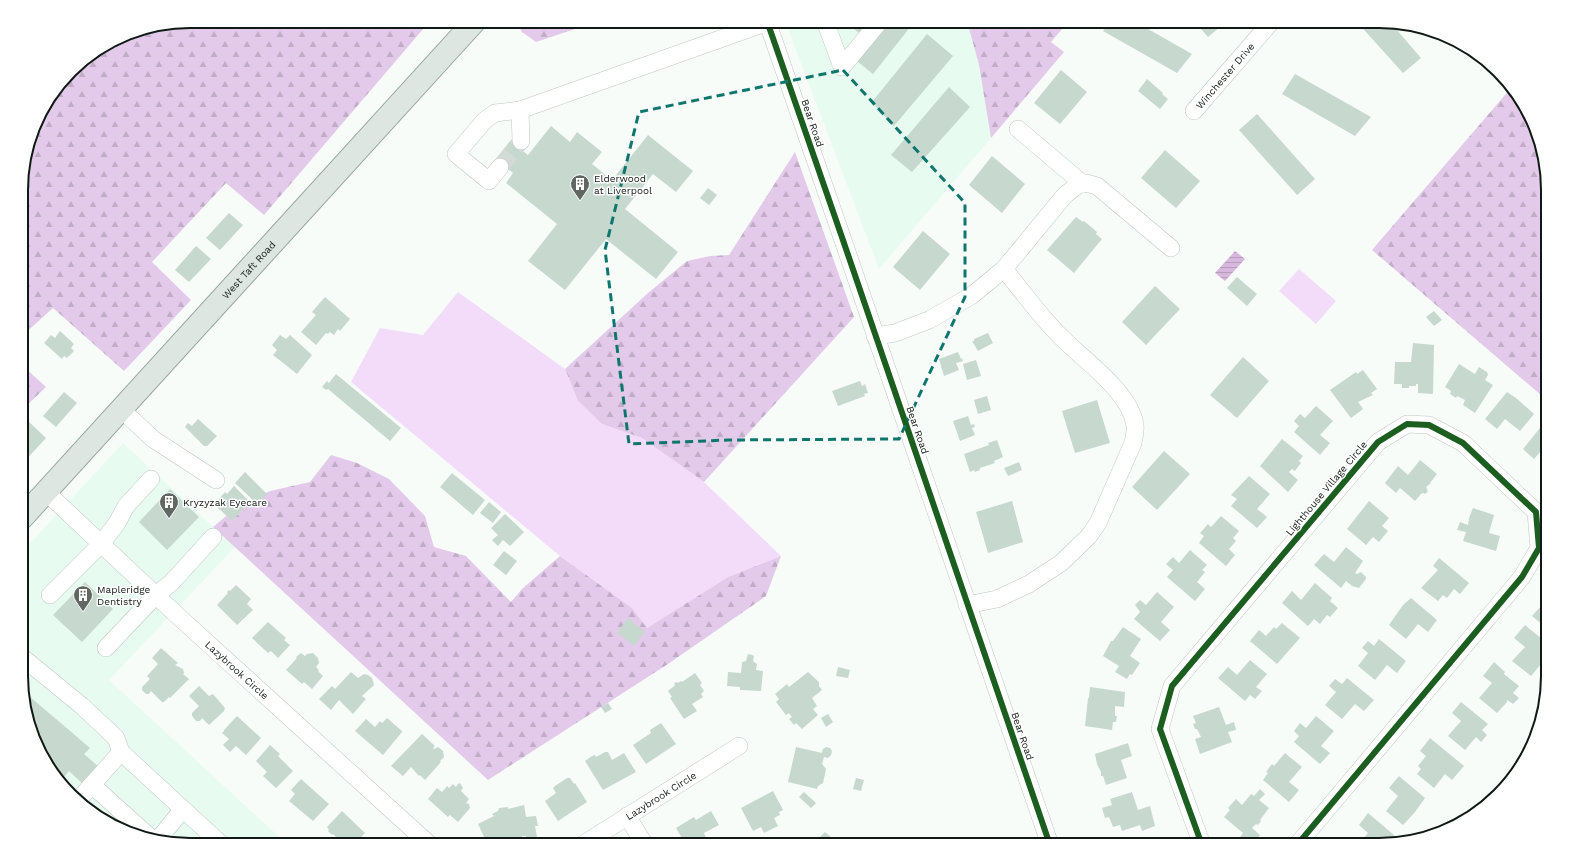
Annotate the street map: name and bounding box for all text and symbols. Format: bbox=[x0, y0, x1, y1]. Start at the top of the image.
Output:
street label: Winchester Drive bbox=[1194, 40, 1257, 111]
street label: Bear Road bbox=[799, 98, 826, 148]
building icon: Elderwood at Liverpool bbox=[569, 173, 591, 201]
place label: Elderwood at Liverpool bbox=[594, 173, 652, 196]
street label: West Taft Road bbox=[220, 239, 278, 301]
street label: Bear Road bbox=[904, 405, 931, 455]
street label: Lighthouse Village Circle bbox=[1284, 439, 1369, 538]
building icon: Kryzyzak Eyecare bbox=[158, 491, 180, 519]
place label: Kryzyzak Eyecare bbox=[183, 497, 267, 508]
building icon: Mapleridge Dentistry bbox=[72, 584, 94, 612]
place label: Mapleridge Dentistry bbox=[97, 584, 151, 607]
street label: Lazybrook Circle bbox=[203, 639, 271, 702]
street label: Bear Road bbox=[1009, 711, 1036, 761]
street label: Lazybrook Circle bbox=[624, 769, 698, 822]

